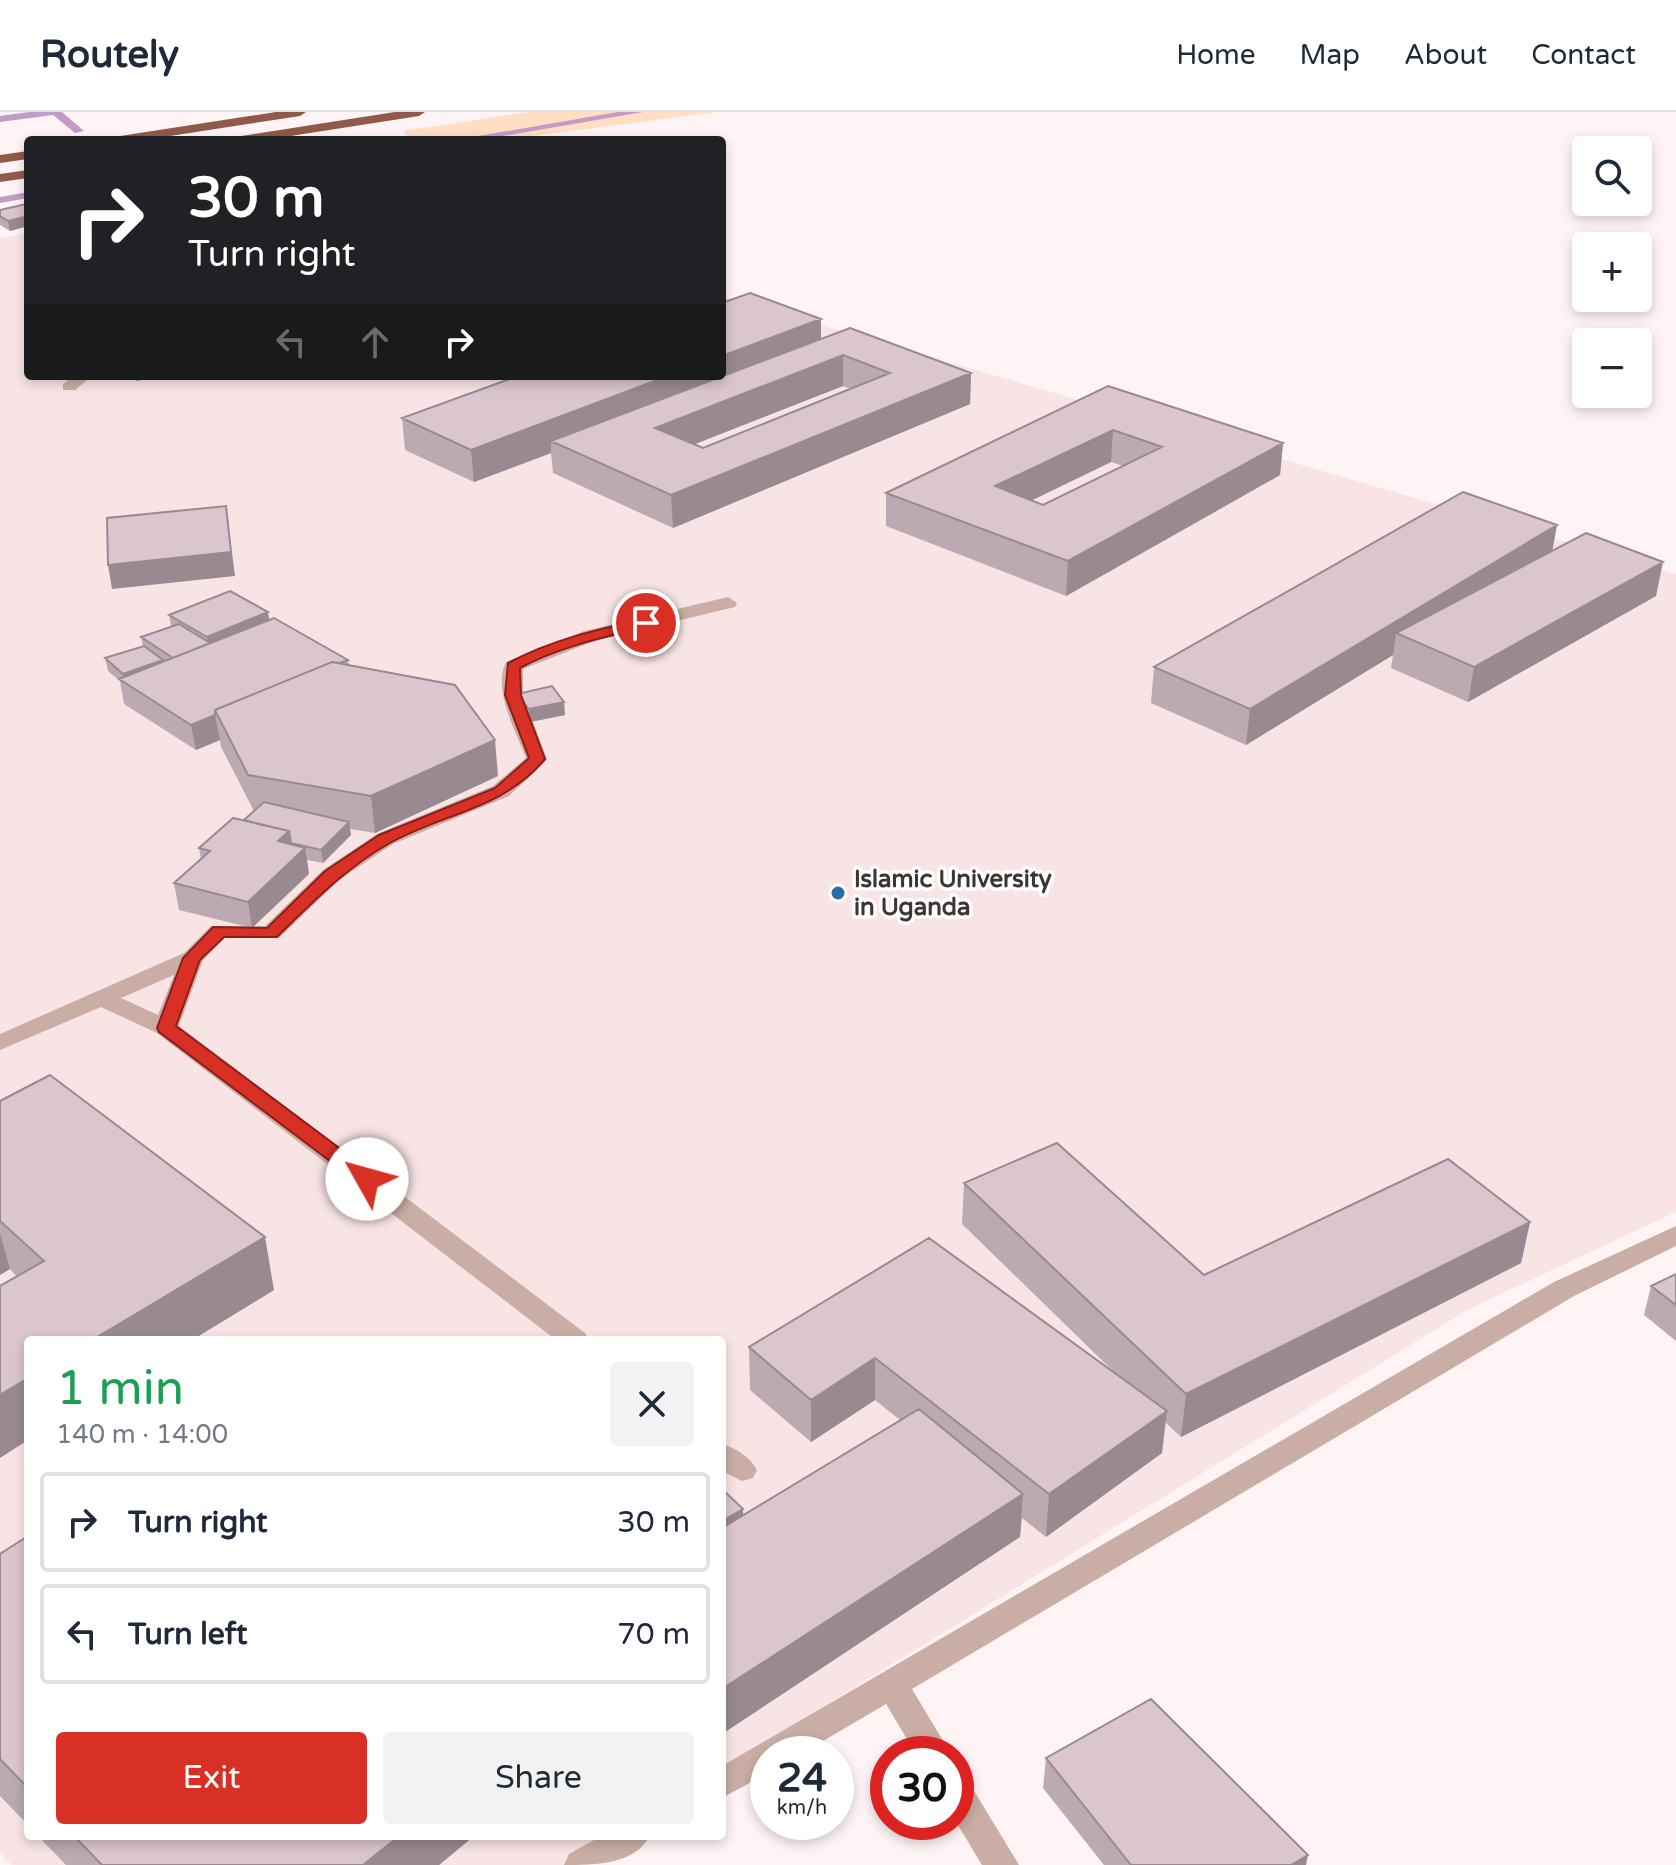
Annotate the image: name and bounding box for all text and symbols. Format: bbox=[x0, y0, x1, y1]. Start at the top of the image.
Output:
text: Routely bbox=[40, 32, 179, 78]
text: Home bbox=[1176, 38, 1256, 72]
text: Map bbox=[1300, 38, 1360, 72]
text: About bbox=[1404, 38, 1487, 72]
text: Contact bbox=[1531, 38, 1636, 72]
map controls bbox=[1572, 136, 1652, 408]
button: search bbox=[1572, 136, 1652, 216]
text: 30 m bbox=[188, 165, 324, 232]
icon: right bbox=[56, 168, 160, 272]
button: + bbox=[1572, 232, 1652, 312]
text: Turn right bbox=[188, 233, 355, 276]
icon: left bbox=[269, 320, 313, 364]
icon: ahead bbox=[353, 320, 397, 364]
icon: right bbox=[437, 320, 481, 364]
button: − bbox=[1572, 328, 1652, 408]
pin bbox=[612, 589, 680, 657]
icon: arrive bbox=[624, 601, 668, 645]
place label: Islamic University in Uganda bbox=[854, 865, 1052, 922]
marker: Islamic University in Uganda bbox=[829, 884, 847, 902]
position arrow bbox=[325, 1137, 409, 1221]
text: 1 min bbox=[56, 1360, 184, 1418]
button: close bbox=[610, 1362, 694, 1446]
text: 140 m · 14:00 bbox=[56, 1419, 228, 1450]
icon: right bbox=[60, 1500, 104, 1544]
text: Turn right bbox=[128, 1504, 268, 1541]
text: 30 m bbox=[617, 1504, 690, 1541]
icon: left bbox=[60, 1612, 104, 1656]
text: Turn left bbox=[128, 1616, 247, 1653]
text: 70 m bbox=[617, 1616, 690, 1653]
button: Exit bbox=[56, 1732, 367, 1824]
button: Share bbox=[383, 1732, 694, 1824]
speed limit sign: 30 bbox=[870, 1736, 974, 1840]
text: 24 bbox=[777, 1754, 827, 1802]
text: km/h bbox=[777, 1796, 827, 1820]

